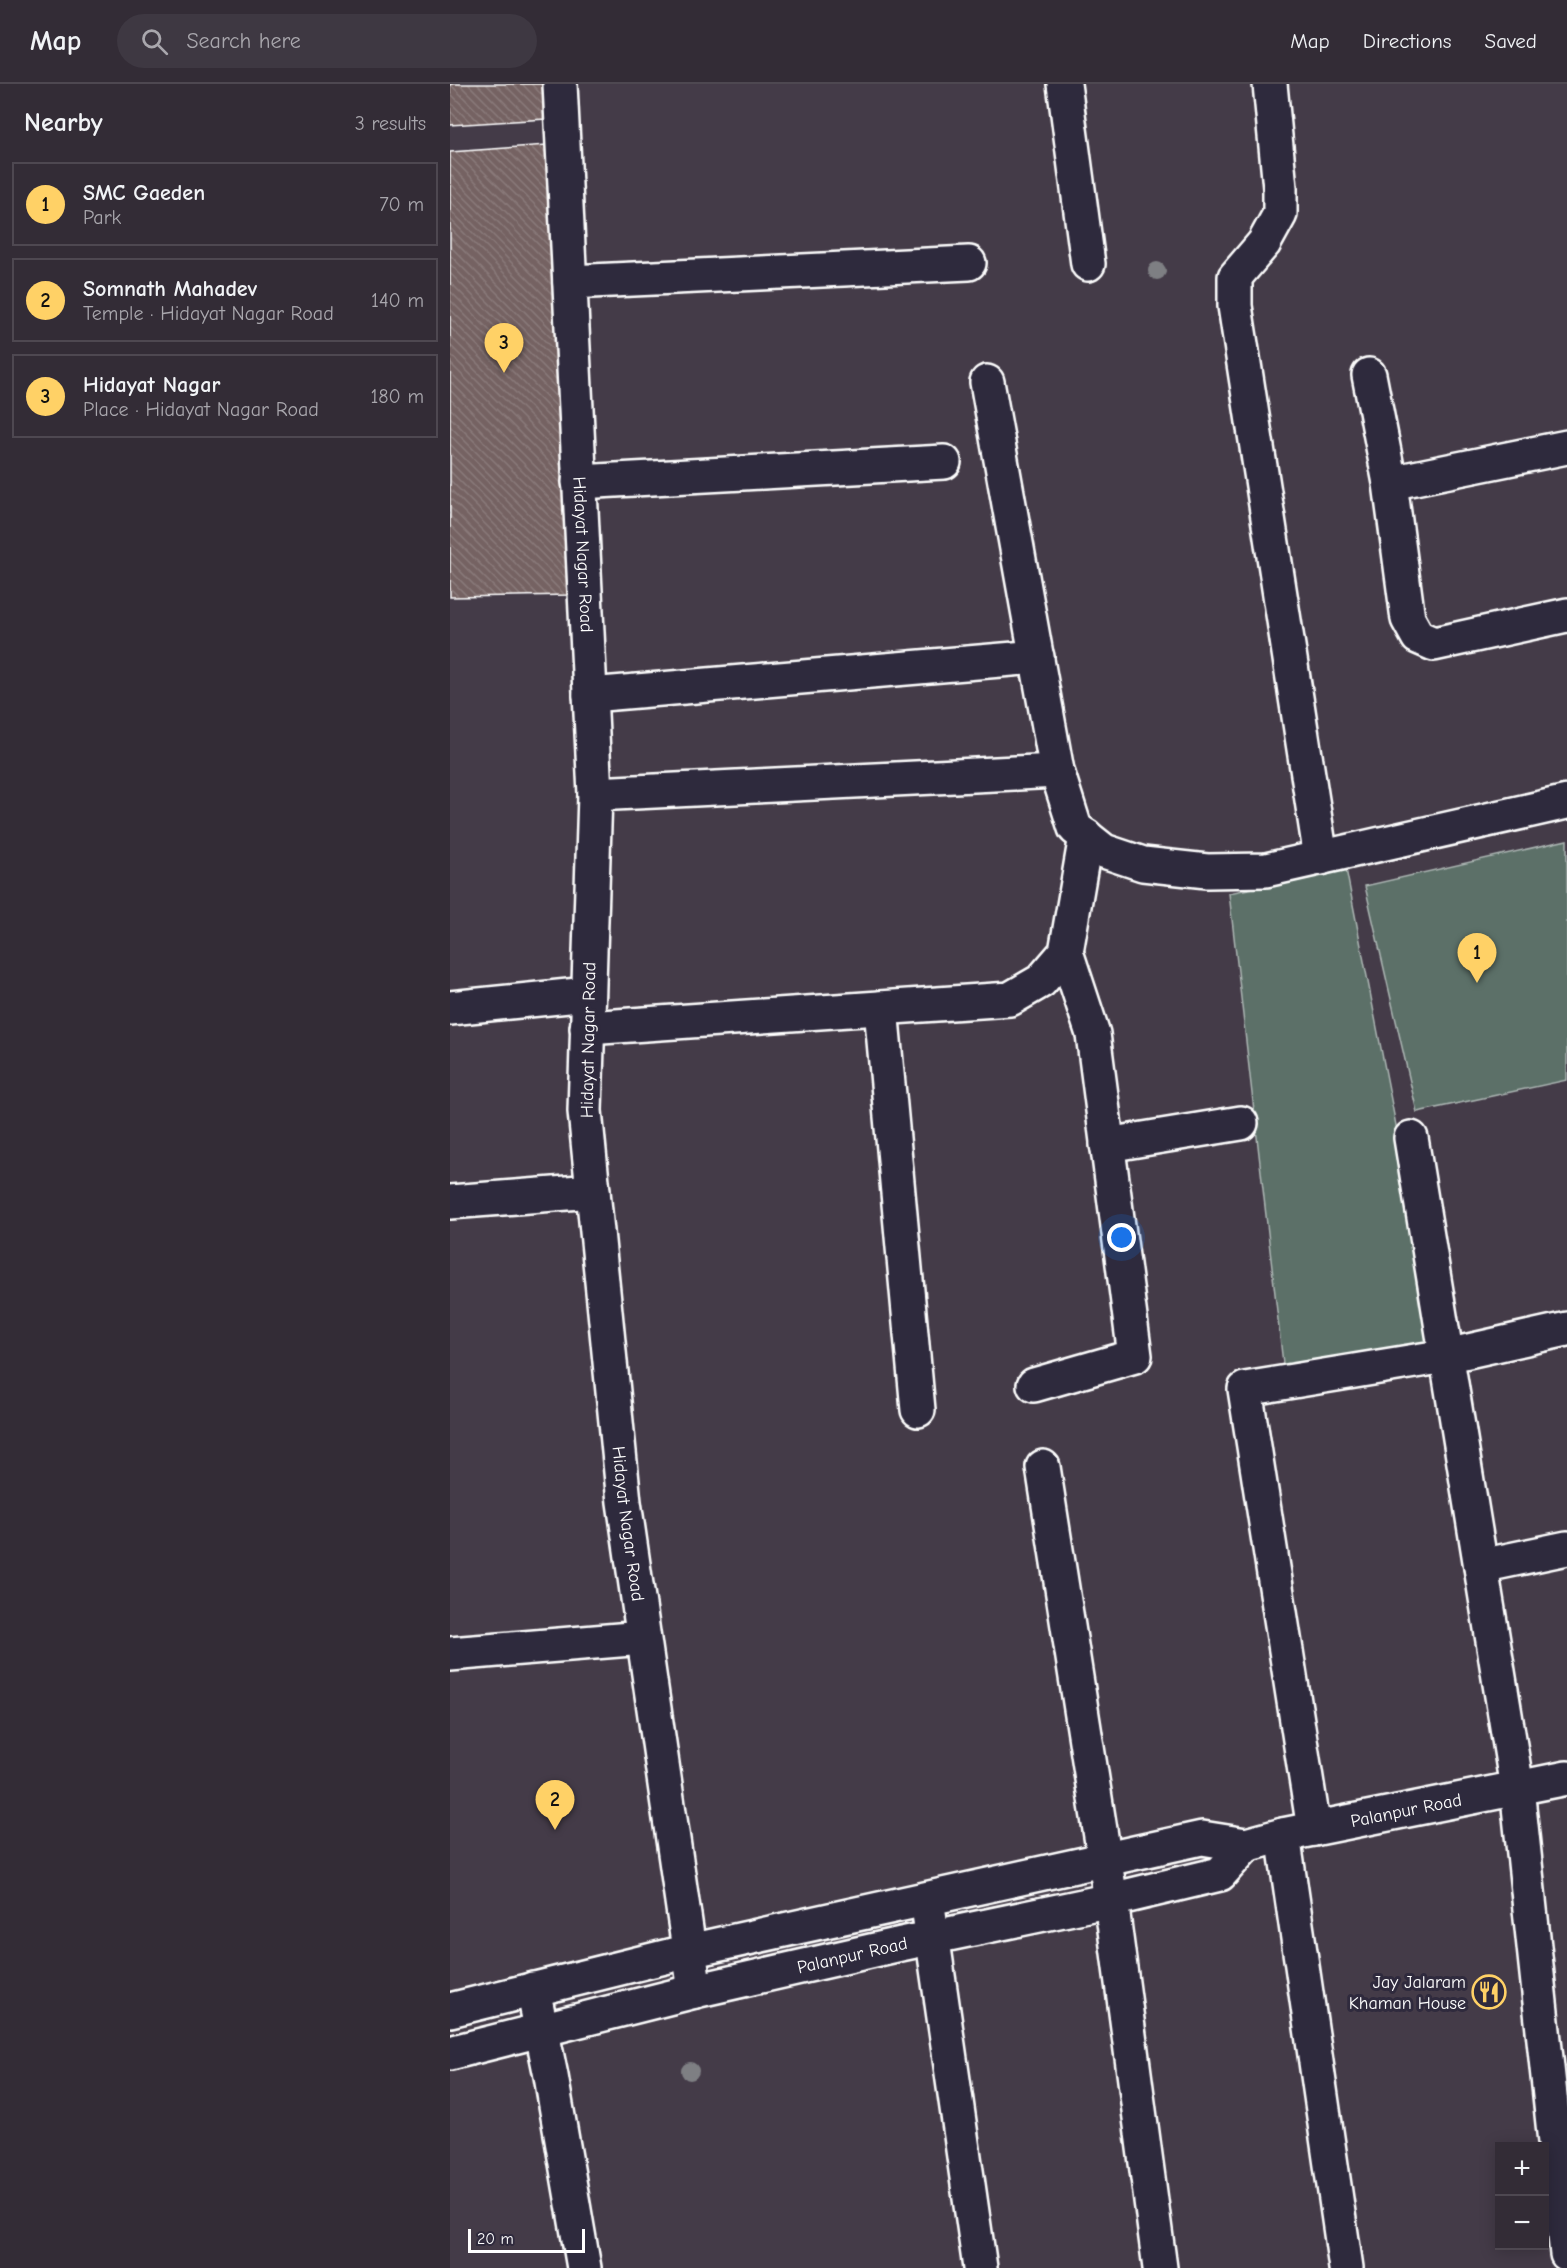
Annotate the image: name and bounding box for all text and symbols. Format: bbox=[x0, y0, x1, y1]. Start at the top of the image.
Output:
search box bbox=[117, 14, 537, 68]
text: Map bbox=[30, 25, 81, 57]
icon: search bbox=[138, 25, 171, 58]
text: Search here bbox=[186, 28, 301, 54]
text: Map bbox=[1290, 29, 1330, 53]
text: Directions bbox=[1363, 29, 1452, 53]
text: Saved bbox=[1485, 29, 1537, 53]
text: Nearby bbox=[24, 108, 103, 138]
text: 3 results bbox=[355, 112, 426, 135]
text: SMC Gaeden bbox=[83, 180, 205, 206]
text: 1 bbox=[42, 193, 49, 216]
text: 70 m bbox=[379, 193, 424, 216]
text: Park bbox=[83, 206, 121, 229]
text: Somnath Mahadev bbox=[83, 276, 257, 302]
text: 2 bbox=[41, 289, 50, 312]
text: 140 m bbox=[371, 289, 424, 312]
text: Temple · Hidayat Nagar Road bbox=[83, 302, 334, 325]
pin: 3 bbox=[484, 324, 524, 373]
text: Hidayat Nagar bbox=[83, 372, 220, 398]
text: 3 bbox=[41, 385, 50, 408]
text: 180 m bbox=[370, 385, 424, 408]
text: Place · Hidayat Nagar Road bbox=[83, 398, 319, 421]
street label: Hidayat Nagar Road bbox=[568, 476, 597, 633]
pin: 1 bbox=[1458, 934, 1496, 983]
street label: Hidayat Nagar Road bbox=[577, 962, 600, 1118]
your location bbox=[1107, 1223, 1136, 1252]
street label: Hidayat Nagar Road bbox=[607, 1445, 648, 1603]
pin: 2 bbox=[536, 1780, 574, 1830]
street label: Palanpur Road bbox=[1349, 1789, 1464, 1832]
street label: Palanpur Road bbox=[795, 1933, 909, 1978]
place label: Jay Jalaram Khaman House bbox=[1349, 1972, 1466, 2014]
restaurant icon: Jay Jalaram Khaman House bbox=[1471, 1974, 1507, 2010]
map controls bbox=[1495, 2142, 1549, 2250]
button: + bbox=[1495, 2142, 1549, 2196]
button: − bbox=[1495, 2196, 1549, 2250]
scale bar bbox=[468, 2226, 585, 2254]
text: 20 m bbox=[477, 2230, 514, 2248]

